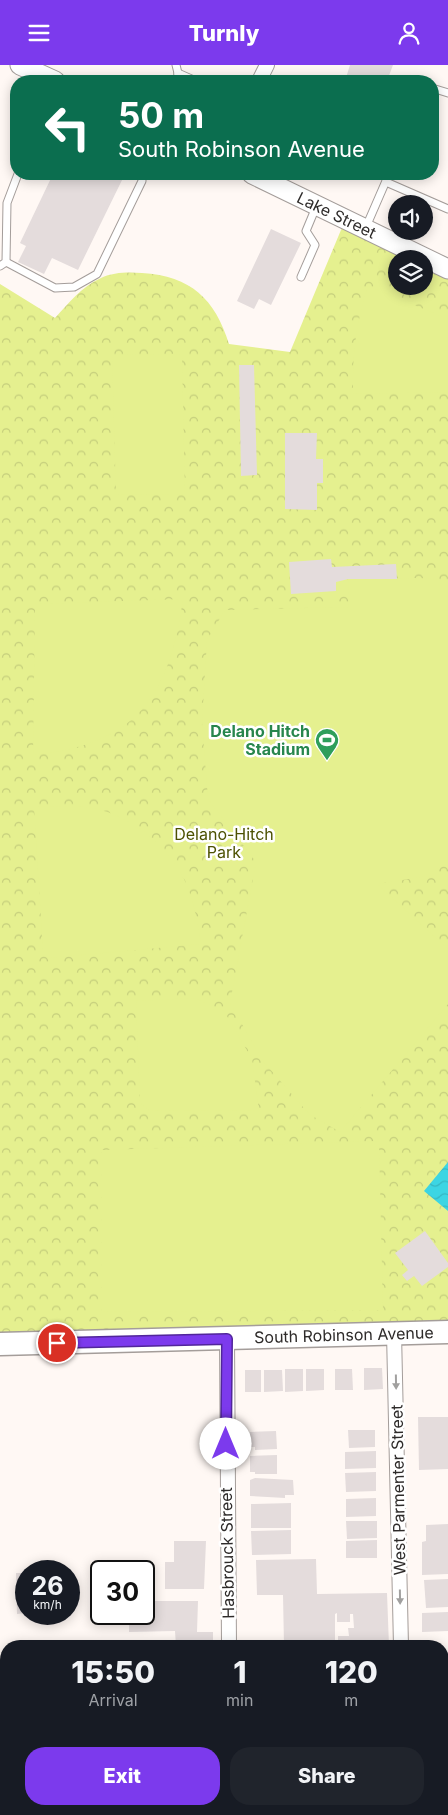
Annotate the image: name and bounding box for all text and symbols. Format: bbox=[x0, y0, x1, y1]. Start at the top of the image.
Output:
icon: menu bbox=[25, 19, 53, 47]
icon: person bbox=[395, 19, 423, 47]
text: Turnly bbox=[189, 20, 259, 46]
text: 50 m bbox=[118, 94, 204, 136]
icon: left bbox=[35, 95, 100, 160]
text: South Robinson Avenue bbox=[118, 136, 365, 162]
street label: Lake Street bbox=[294, 187, 379, 243]
map controls bbox=[388, 195, 433, 295]
button: sound bbox=[388, 195, 433, 240]
button: layers bbox=[388, 250, 433, 295]
place label: Delano Hitch Stadium bbox=[210, 721, 310, 759]
sports icon: Delano Hitch Stadium bbox=[314, 727, 340, 761]
park label: Delano-Hitch Park bbox=[174, 824, 274, 862]
pin bbox=[36, 1322, 78, 1364]
street label: South Robinson Avenue bbox=[254, 1322, 434, 1347]
icon: arrive bbox=[43, 1329, 71, 1357]
one-way arrow bbox=[392, 1374, 400, 1390]
street label: West Parmenter Street bbox=[387, 1404, 409, 1576]
position arrow bbox=[199, 1417, 251, 1469]
street label: Hasbrouck Street bbox=[216, 1487, 238, 1619]
speed limit sign: 30 bbox=[90, 1560, 155, 1625]
text: 26 bbox=[32, 1571, 63, 1601]
one-way arrow bbox=[397, 1589, 405, 1605]
text: km/h bbox=[33, 1597, 62, 1612]
text: 15:50 bbox=[71, 1654, 155, 1690]
text: 1 bbox=[233, 1654, 246, 1690]
text: 120 bbox=[325, 1654, 378, 1690]
text: Arrival bbox=[88, 1690, 138, 1710]
text: min bbox=[226, 1690, 253, 1710]
text: m bbox=[344, 1690, 358, 1710]
button: Exit bbox=[25, 1747, 220, 1805]
button: Share bbox=[230, 1747, 424, 1805]

